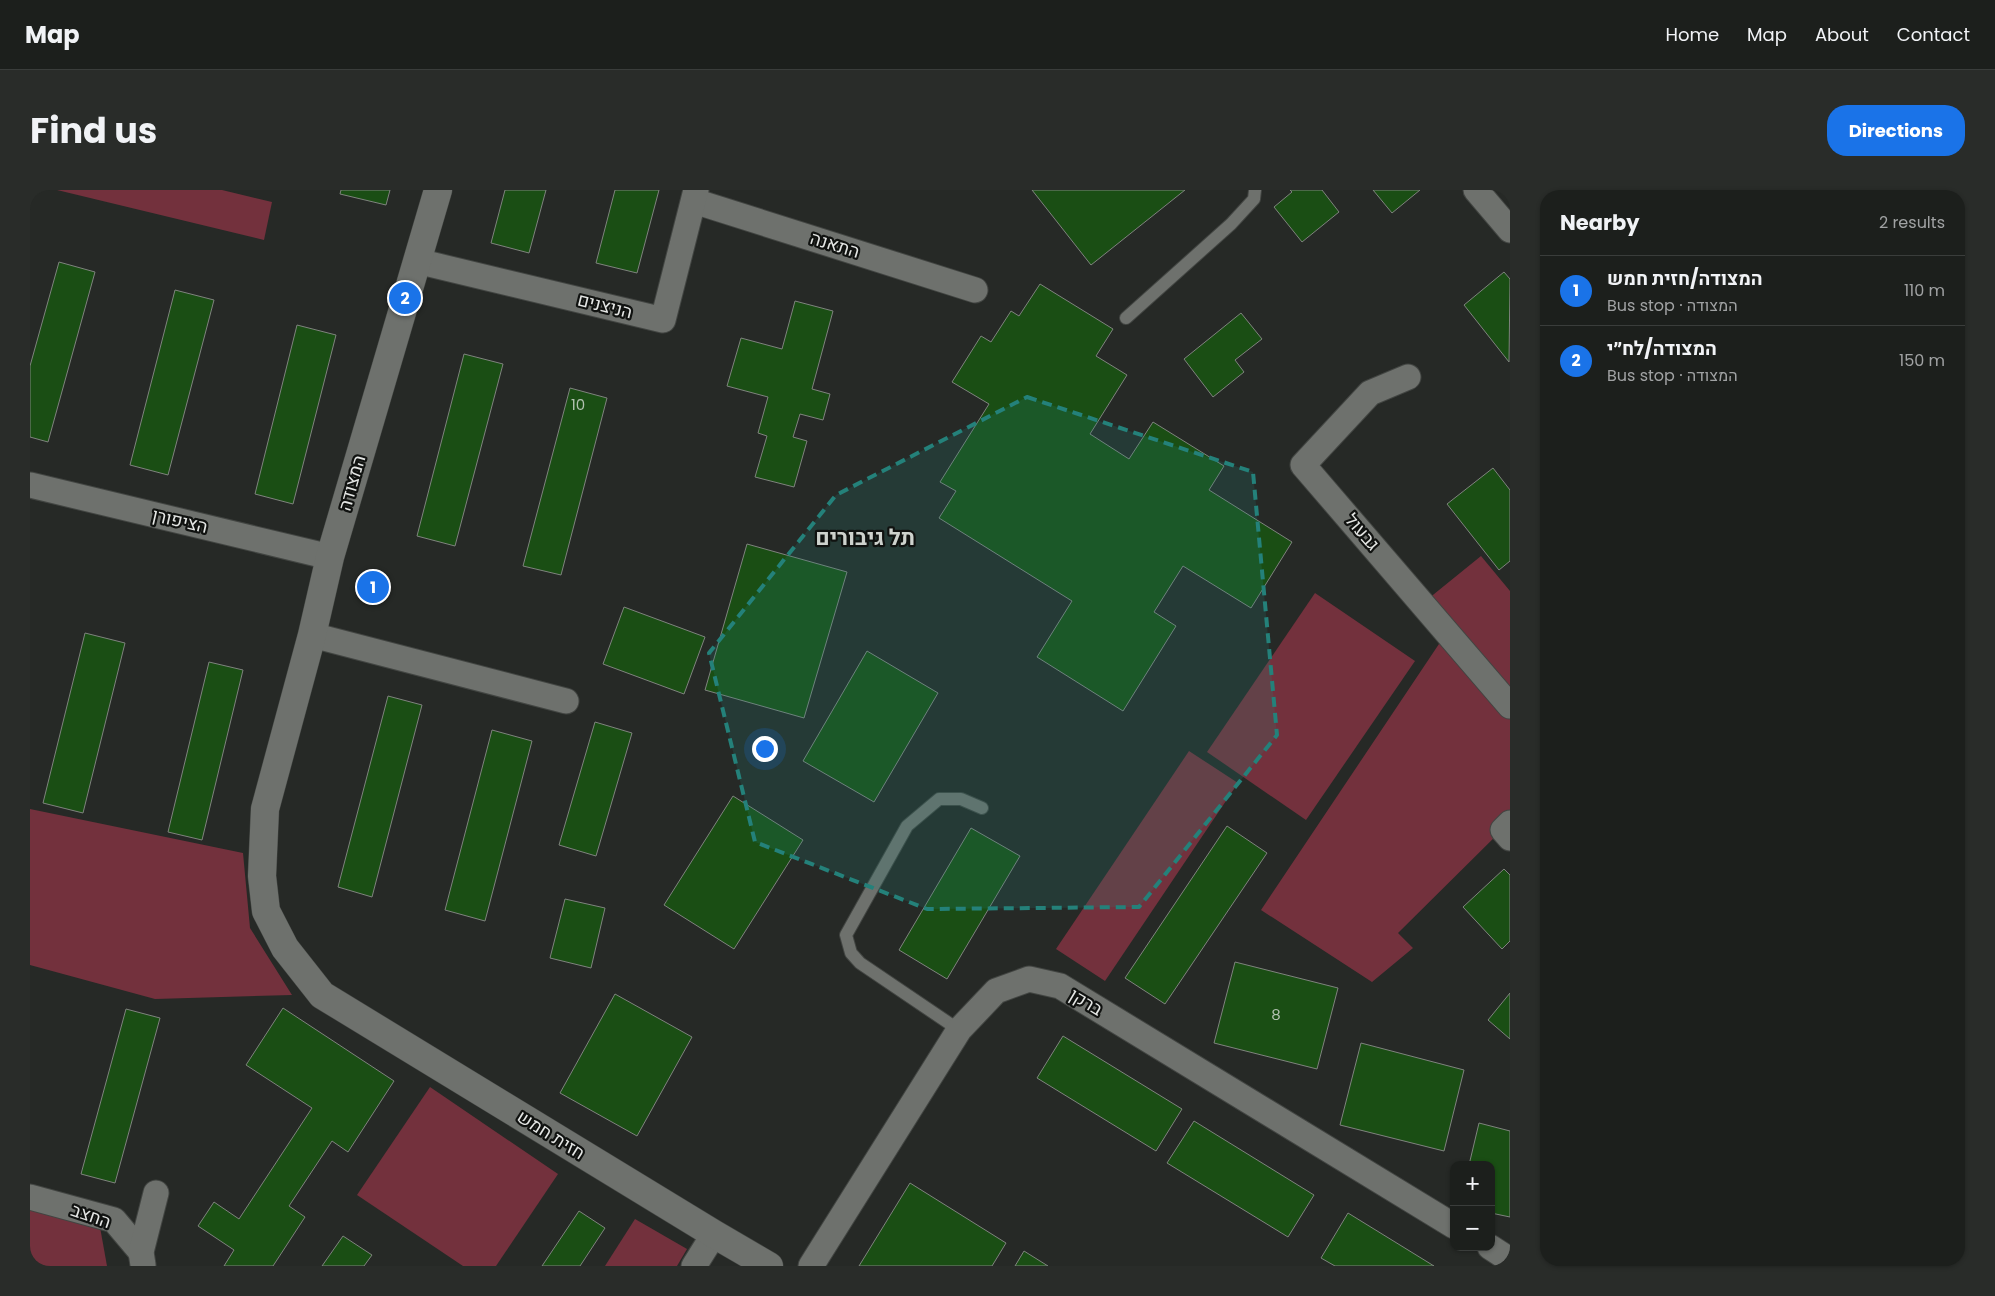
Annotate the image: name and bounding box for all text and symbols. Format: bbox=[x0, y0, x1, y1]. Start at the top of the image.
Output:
text: Map bbox=[25, 18, 80, 51]
text: Home bbox=[1665, 22, 1719, 47]
text: Map bbox=[1747, 22, 1787, 47]
text: About bbox=[1815, 22, 1869, 47]
text: Contact bbox=[1897, 22, 1970, 47]
button: Directions bbox=[1827, 105, 1965, 156]
text: Find us bbox=[30, 106, 157, 155]
text: Nearby bbox=[1560, 208, 1640, 237]
text: 2 results bbox=[1879, 211, 1945, 234]
street label: התאנה bbox=[807, 225, 863, 264]
text: המצודה/חזית חמש bbox=[1607, 265, 1763, 292]
pin: 2 bbox=[389, 279, 421, 317]
text: 1 bbox=[1573, 279, 1579, 302]
text: 110 m bbox=[1904, 279, 1945, 302]
street label: הניצנים bbox=[575, 287, 635, 324]
text: Bus stop · המצודה bbox=[1607, 294, 1738, 317]
text: המצודה/לח״י bbox=[1607, 335, 1717, 362]
text: 2 bbox=[1571, 349, 1581, 372]
text: 150 m bbox=[1899, 349, 1945, 372]
text: Bus stop · המצודה bbox=[1607, 364, 1738, 387]
house number: 10 bbox=[571, 394, 585, 415]
street label: המצודה bbox=[332, 452, 371, 514]
street label: הציפורן bbox=[150, 502, 210, 539]
street label: גבעול bbox=[1339, 508, 1385, 556]
district label: תל גיבורים bbox=[815, 522, 915, 553]
pin: 1 bbox=[357, 568, 389, 606]
your location bbox=[752, 736, 778, 762]
street label: ברקן bbox=[1065, 982, 1108, 1021]
house number: 8 bbox=[1271, 1004, 1281, 1025]
street label: חזית חמש bbox=[513, 1104, 590, 1165]
map controls bbox=[1450, 1161, 1495, 1251]
button: + bbox=[1450, 1161, 1495, 1206]
street label: החצב bbox=[68, 1197, 115, 1234]
button: − bbox=[1450, 1206, 1495, 1251]

